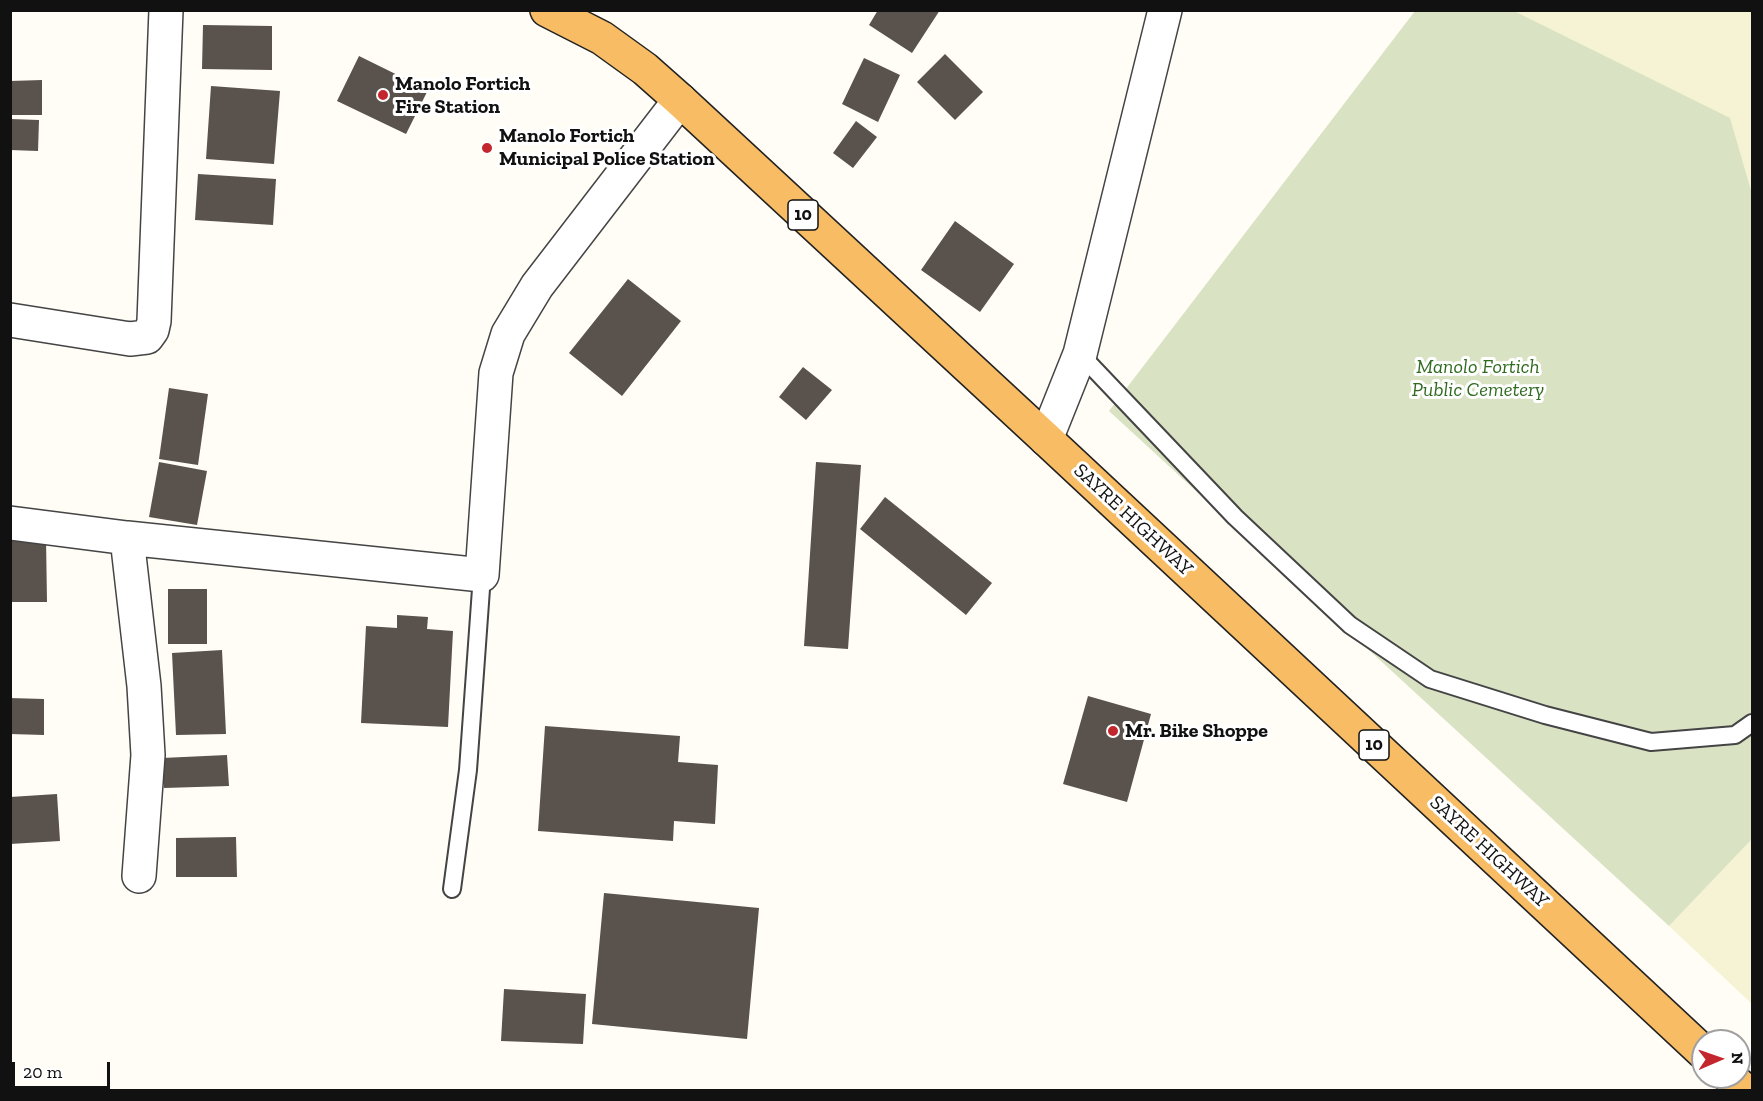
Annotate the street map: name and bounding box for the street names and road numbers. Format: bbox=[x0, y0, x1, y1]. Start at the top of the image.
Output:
road number: 10 bbox=[788, 200, 818, 230]
street label: SAYRE HIGHWAY bbox=[1068, 459, 1198, 581]
road number: 10 bbox=[1359, 730, 1389, 760]
street label: SAYRE HIGHWAY bbox=[1424, 791, 1554, 913]

